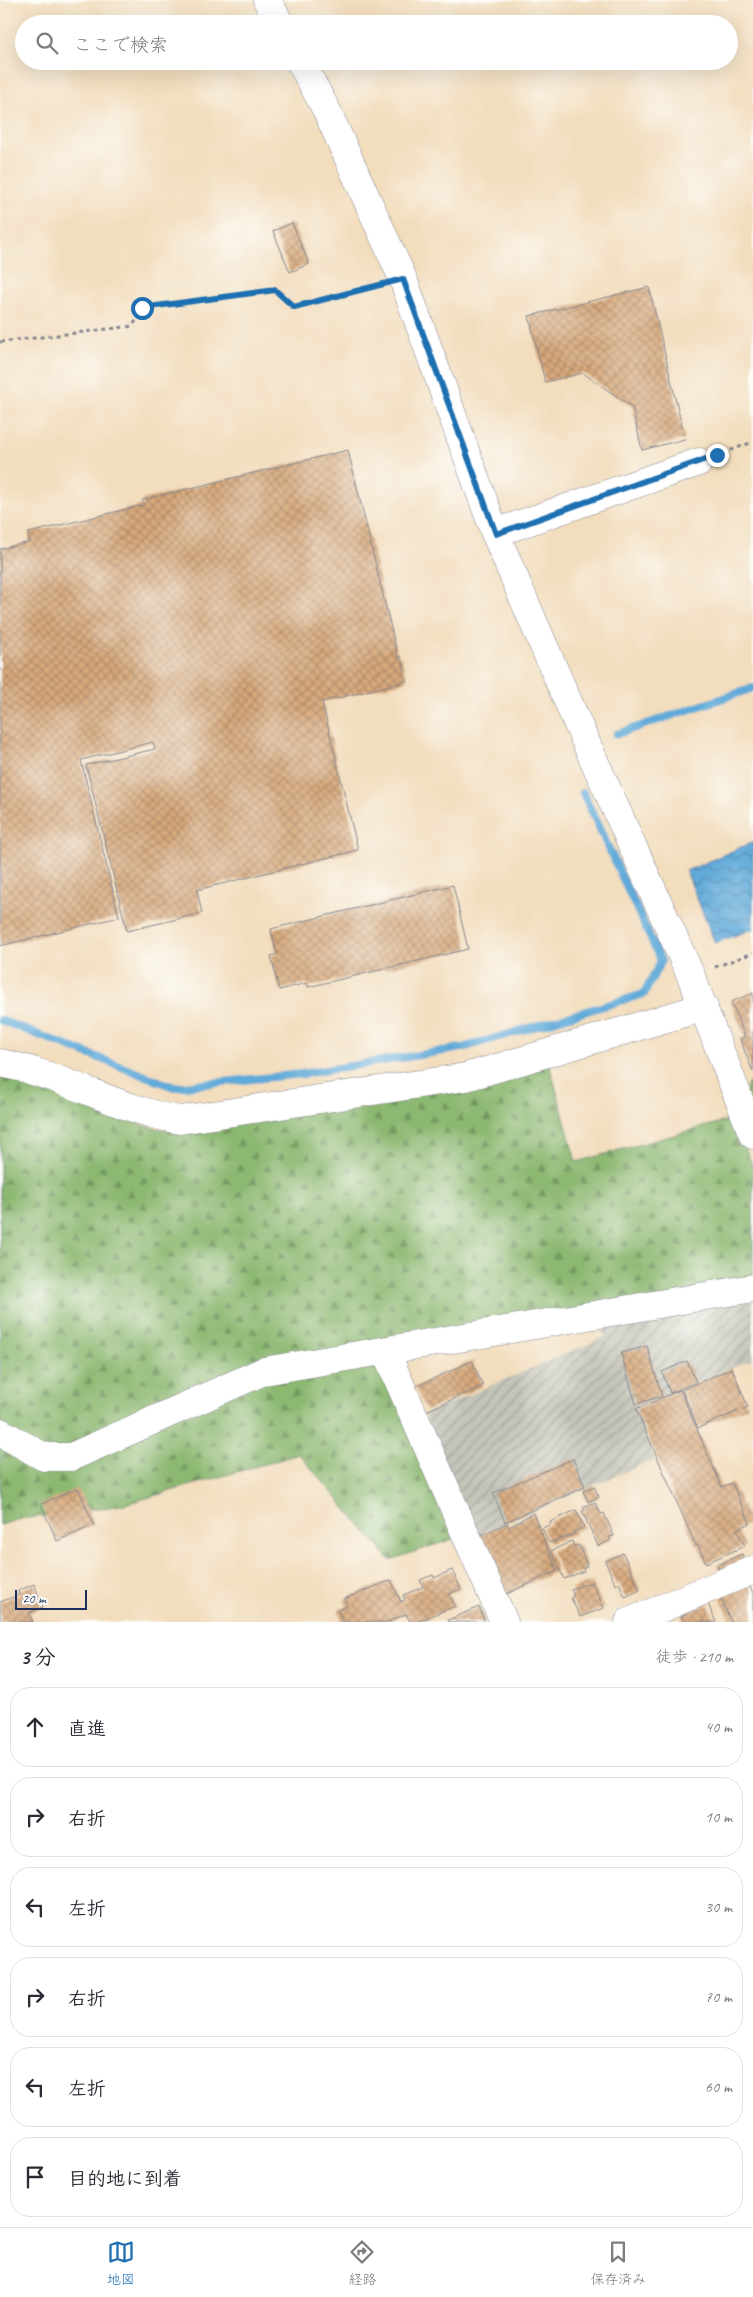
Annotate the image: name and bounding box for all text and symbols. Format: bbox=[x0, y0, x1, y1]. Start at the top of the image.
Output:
search box bbox=[15, 15, 738, 70]
icon: search bbox=[33, 29, 61, 57]
text: ここで検索 bbox=[73, 33, 168, 57]
route start bbox=[131, 297, 154, 320]
route end bbox=[706, 444, 729, 467]
scale bar bbox=[15, 1587, 88, 1610]
text: 20 m bbox=[22, 1590, 46, 1607]
text: 3 分 bbox=[20, 1644, 56, 1670]
text: 徒歩 · 210 m bbox=[656, 1647, 733, 1667]
icon: ahead bbox=[21, 1713, 49, 1741]
text: 直進 bbox=[68, 1717, 106, 1741]
text: 40 m bbox=[705, 1717, 732, 1737]
icon: right bbox=[21, 1803, 49, 1831]
text: 右折 bbox=[68, 1807, 106, 1831]
text: 10 m bbox=[705, 1807, 732, 1827]
icon: left bbox=[21, 1893, 49, 1921]
text: 左折 bbox=[68, 1897, 106, 1921]
text: 30 m bbox=[705, 1897, 732, 1917]
icon: right bbox=[21, 1983, 49, 2011]
text: 右折 bbox=[68, 1987, 106, 2011]
text: 70 m bbox=[705, 1987, 732, 2007]
icon: left bbox=[21, 2073, 49, 2101]
text: 左折 bbox=[68, 2077, 106, 2101]
text: 60 m bbox=[705, 2077, 732, 2097]
icon: arrive bbox=[21, 2163, 49, 2191]
text: 目的地に到着 bbox=[68, 2167, 182, 2191]
tab: 地図 bbox=[107, 2238, 135, 2288]
tab: 経路 bbox=[348, 2238, 376, 2288]
tab: 保存済み bbox=[590, 2238, 646, 2288]

